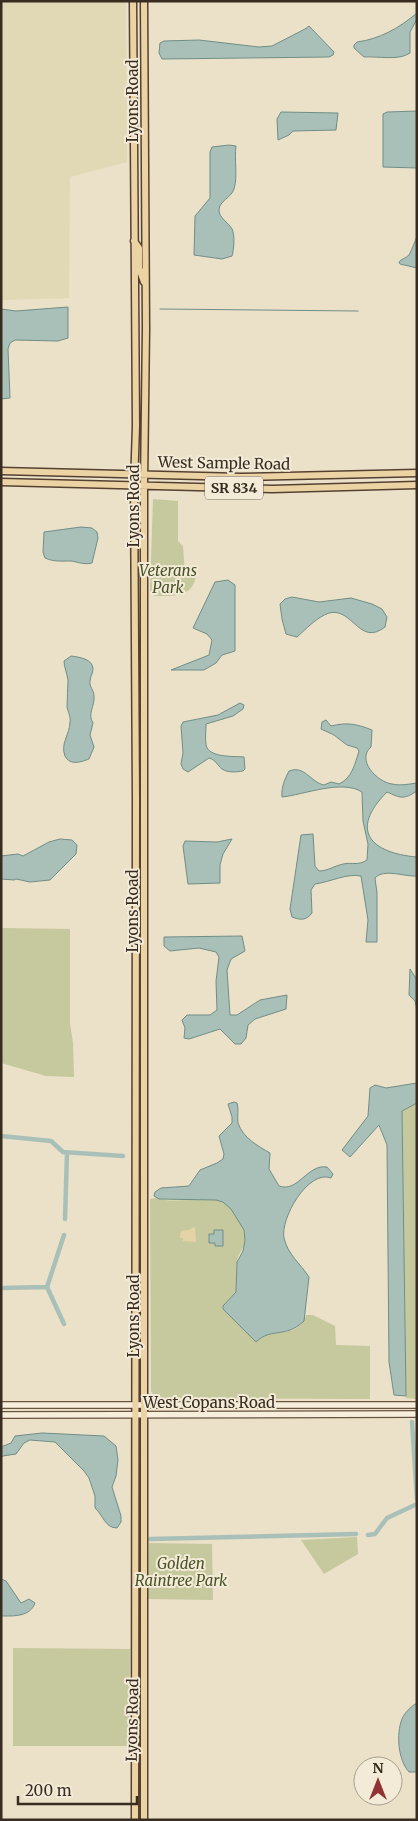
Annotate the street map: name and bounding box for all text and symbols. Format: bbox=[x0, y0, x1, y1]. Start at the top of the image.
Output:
street label: Lyons Road bbox=[123, 59, 142, 143]
street label: West Sample Road bbox=[157, 452, 290, 474]
street label: Lyons Road bbox=[124, 464, 143, 548]
road number: SR 834 bbox=[205, 476, 263, 499]
park label: Veterans Park bbox=[139, 561, 197, 597]
street label: Lyons Road bbox=[123, 869, 142, 953]
street label: Lyons Road bbox=[124, 1274, 143, 1358]
street label: West Copans Road bbox=[142, 1393, 275, 1412]
park label: Golden Raintree Park bbox=[135, 1554, 228, 1590]
street label: Lyons Road bbox=[122, 1678, 142, 1762]
north arrow bbox=[353, 1756, 403, 1806]
text: N bbox=[372, 1759, 384, 1777]
scale bar bbox=[18, 1774, 136, 1806]
text: 200 m bbox=[25, 1781, 72, 1800]

